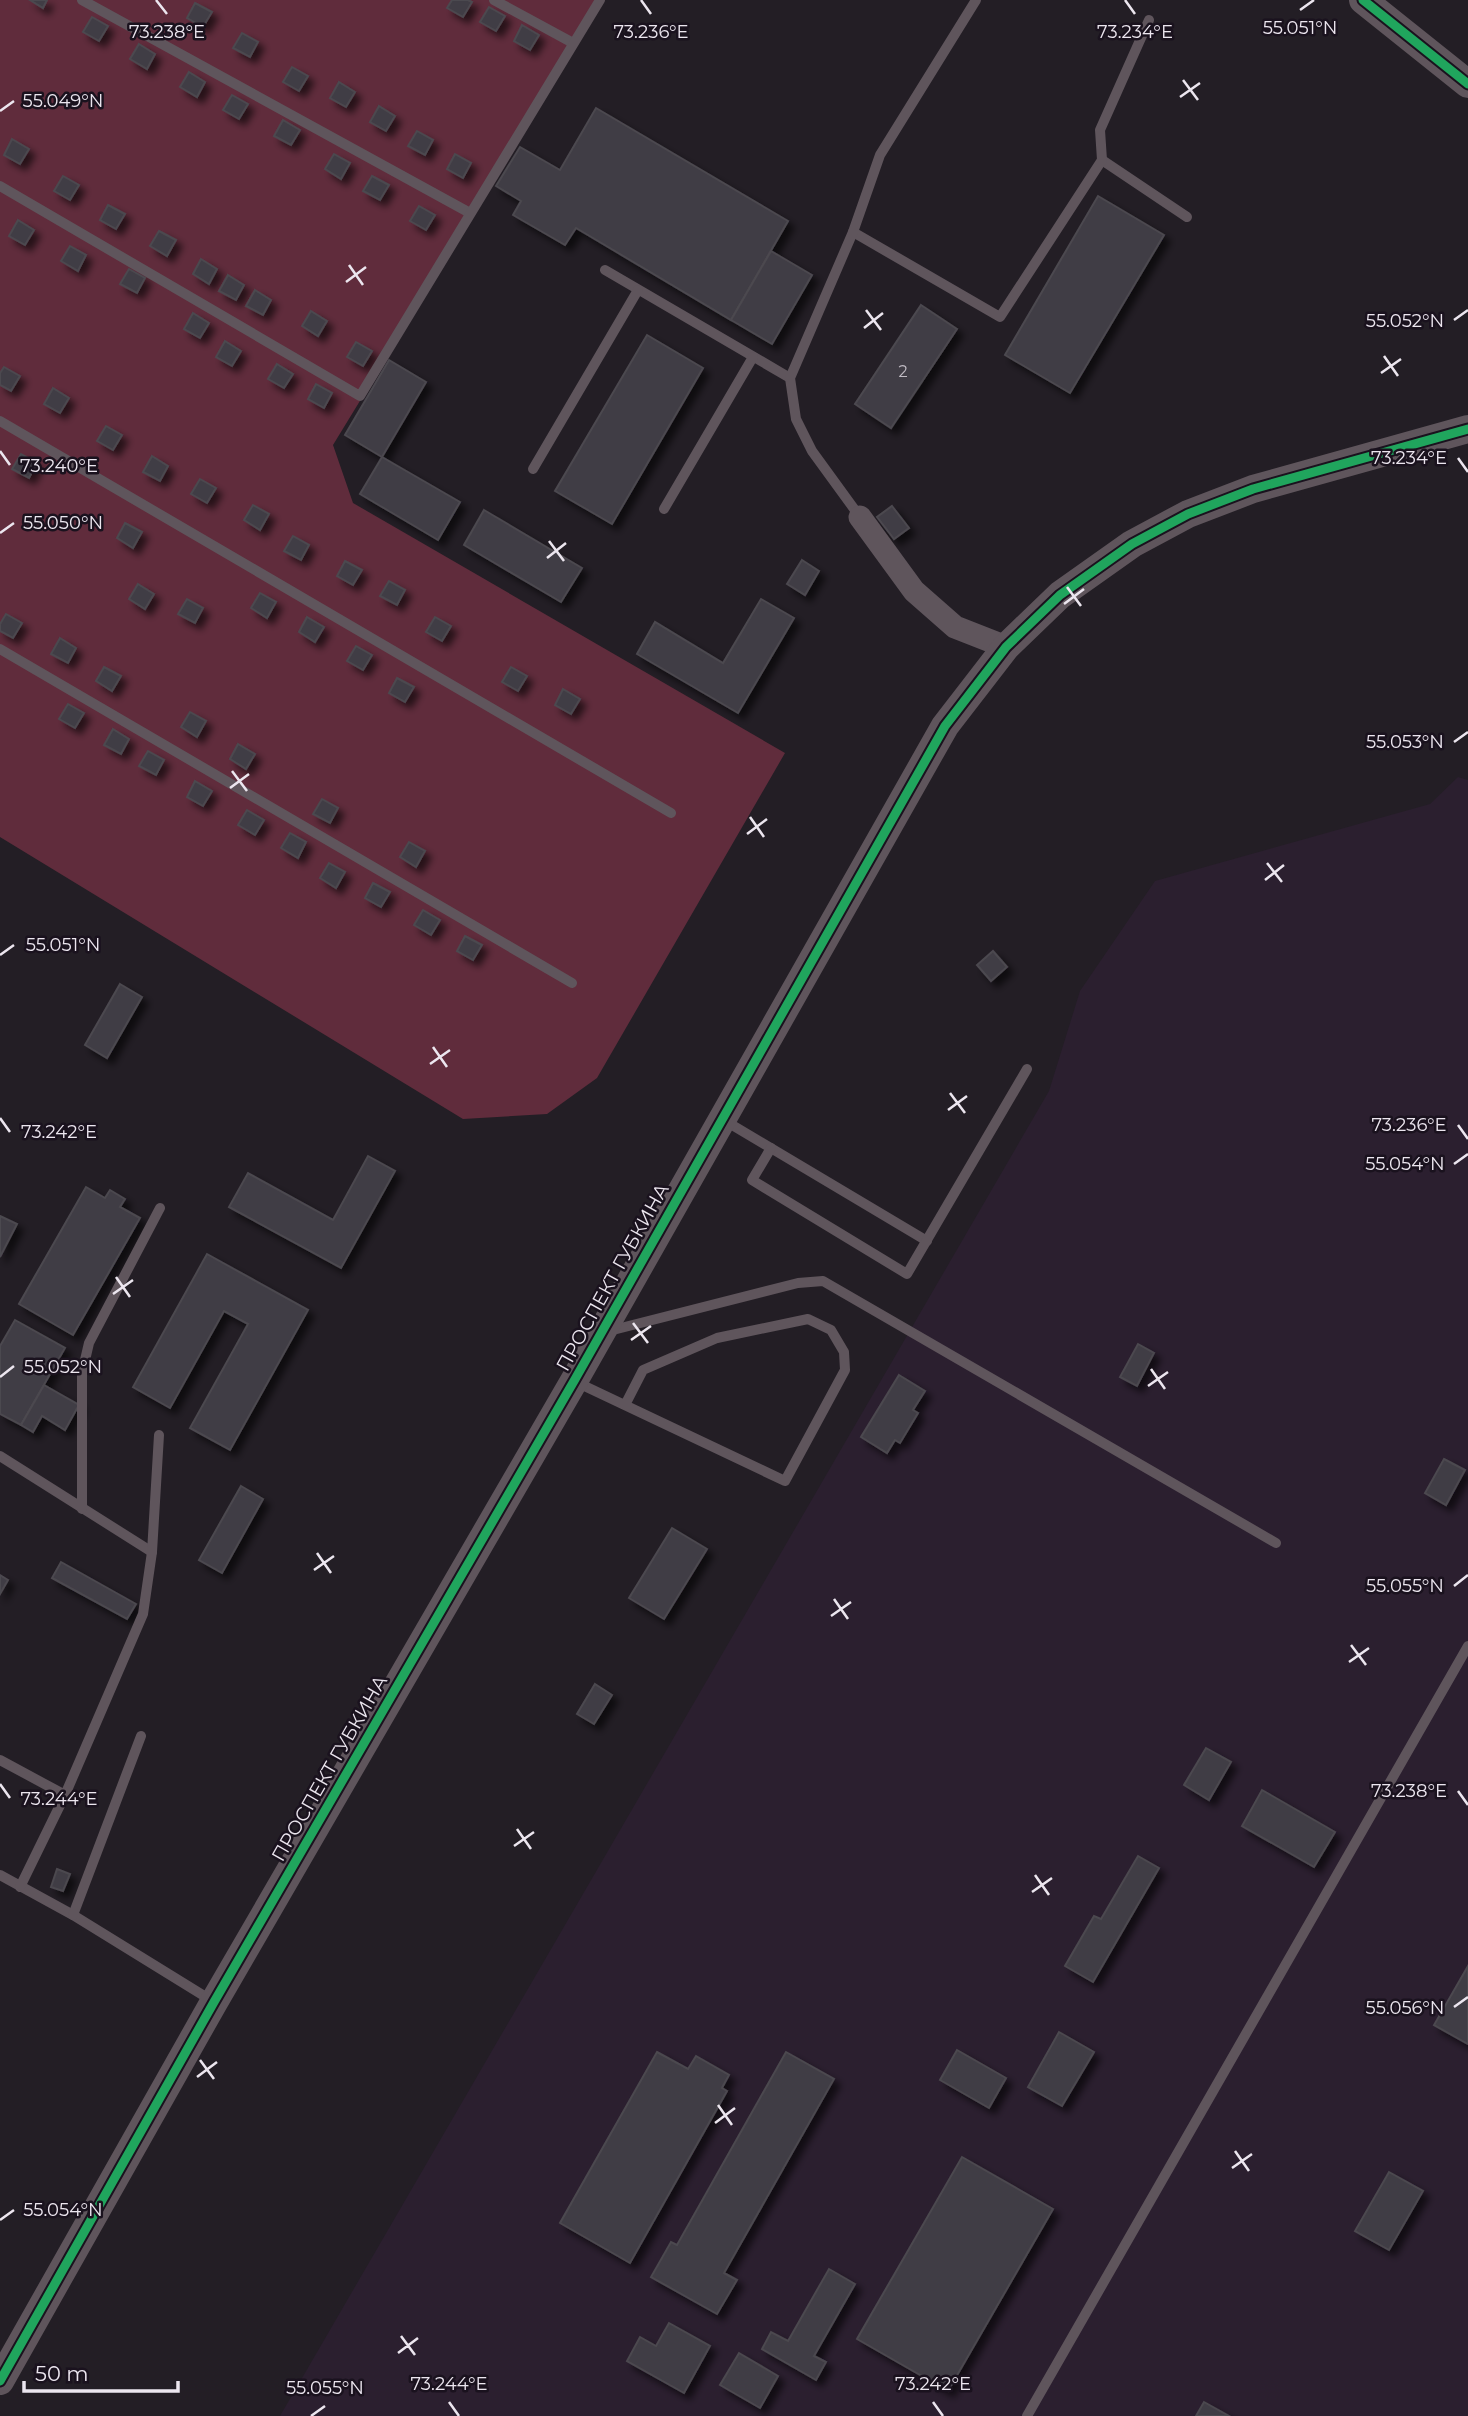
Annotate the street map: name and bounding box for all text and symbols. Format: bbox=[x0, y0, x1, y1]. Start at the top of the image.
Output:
text: 55.051°N bbox=[1263, 17, 1337, 39]
text: 73.238°E bbox=[129, 21, 205, 43]
text: 73.236°E bbox=[613, 21, 689, 43]
text: 73.234°E bbox=[1097, 21, 1173, 43]
text: 55.049°N bbox=[23, 90, 103, 112]
text: 55.052°N bbox=[1366, 310, 1444, 332]
house number: 2 bbox=[898, 362, 908, 381]
text: 73.234°E bbox=[1371, 447, 1447, 469]
text: 73.240°E bbox=[20, 455, 98, 477]
text: 55.050°N bbox=[23, 512, 103, 534]
text: 55.053°N bbox=[1366, 731, 1444, 753]
text: 55.051°N bbox=[26, 934, 100, 956]
text: 73.236°E bbox=[1371, 1114, 1447, 1136]
text: 73.242°E bbox=[21, 1121, 97, 1143]
text: 55.054°N bbox=[1365, 1153, 1445, 1175]
street label: ПРОСПЕКТ ГУБКИНА bbox=[551, 1179, 674, 1375]
text: 55.052°N bbox=[24, 1356, 102, 1378]
text: 55.055°N bbox=[1366, 1575, 1444, 1597]
street label: ПРОСПЕКТ ГУБКИНА bbox=[267, 1671, 392, 1865]
text: 73.238°E bbox=[1371, 1780, 1447, 1802]
text: 73.244°E bbox=[20, 1788, 98, 1810]
text: 55.056°N bbox=[1366, 1997, 1444, 2019]
text: 55.054°N bbox=[23, 2199, 103, 2221]
scale bar bbox=[24, 2350, 178, 2394]
text: 50 m bbox=[35, 2361, 89, 2386]
text: 73.244°E bbox=[410, 2373, 488, 2395]
text: 73.242°E bbox=[895, 2373, 971, 2395]
text: 55.055°N bbox=[286, 2377, 364, 2399]

